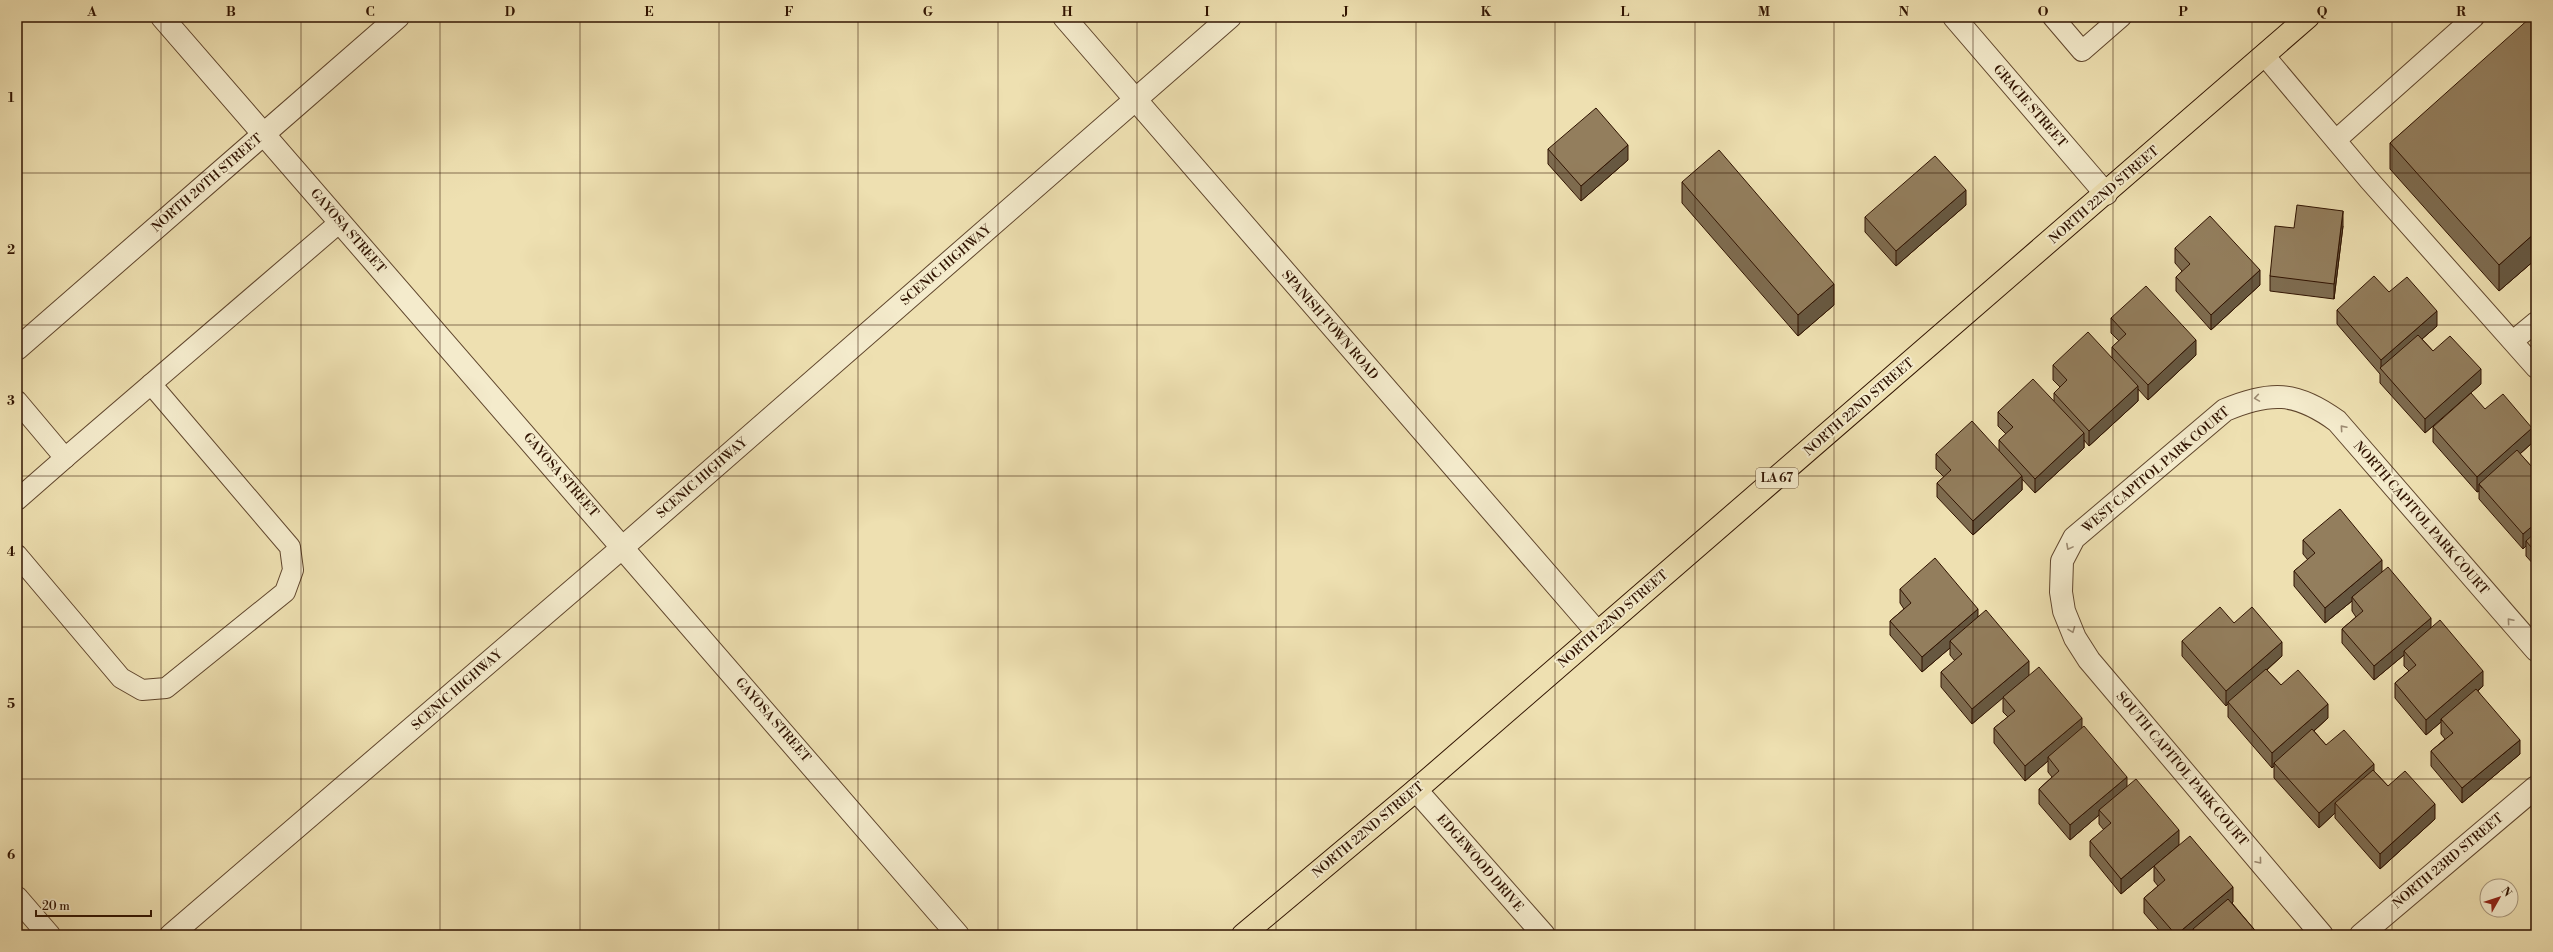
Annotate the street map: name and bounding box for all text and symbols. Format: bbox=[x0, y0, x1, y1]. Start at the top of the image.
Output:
text: A bbox=[86, 4, 97, 20]
text: B bbox=[226, 4, 236, 20]
text: C bbox=[365, 4, 375, 20]
text: D bbox=[505, 4, 515, 20]
text: E bbox=[644, 4, 654, 20]
text: F bbox=[784, 4, 794, 20]
text: G bbox=[923, 4, 934, 20]
text: H bbox=[1062, 4, 1073, 20]
text: I bbox=[1204, 4, 1210, 20]
text: J bbox=[1341, 4, 1349, 20]
text: K bbox=[1481, 4, 1492, 20]
text: L bbox=[1621, 4, 1630, 20]
text: M bbox=[1758, 4, 1770, 20]
text: N bbox=[1899, 4, 1910, 20]
text: O bbox=[2038, 4, 2049, 20]
text: P bbox=[2178, 4, 2188, 20]
text: Q bbox=[2317, 4, 2328, 20]
text: R bbox=[2456, 4, 2466, 20]
street label: GRACIE STREET bbox=[1990, 61, 2070, 151]
text: 1 bbox=[8, 90, 15, 106]
street label: NORTH 20TH STREET bbox=[148, 131, 266, 235]
street label: NORTH 22ND STREET bbox=[2046, 143, 2162, 247]
street label: GAYOSA STREET bbox=[307, 185, 389, 277]
street label: SCENIC HIGHWAY bbox=[897, 220, 996, 309]
text: 2 bbox=[7, 242, 15, 258]
street label: SPANISH TOWN ROAD bbox=[1278, 267, 1382, 383]
street label: NORTH 22ND STREET bbox=[1801, 355, 1917, 459]
text: 3 bbox=[7, 393, 15, 409]
one-way arrow bbox=[2254, 393, 2260, 402]
street label: WEST CAPITOL PARK COURT bbox=[2078, 404, 2233, 537]
one-way arrow bbox=[2340, 425, 2347, 432]
street label: GAYOSA STREET bbox=[520, 429, 602, 521]
street label: SCENIC HIGHWAY bbox=[653, 433, 752, 522]
street label: NORTH CAPITOL PARK COURT bbox=[2350, 438, 2492, 598]
road number: LA 67 bbox=[1756, 468, 1798, 488]
one-way arrow bbox=[2067, 542, 2074, 550]
text: 4 bbox=[7, 544, 16, 560]
street label: NORTH 22ND STREET bbox=[1555, 567, 1671, 671]
one-way arrow bbox=[2508, 618, 2515, 626]
one-way arrow bbox=[2067, 626, 2075, 633]
street label: SCENIC HIGHWAY bbox=[408, 645, 507, 734]
street label: GAYOSA STREET bbox=[732, 674, 814, 766]
street label: SOUTH CAPITOL PARK COURT bbox=[2113, 689, 2251, 849]
text: 5 bbox=[7, 696, 15, 712]
street label: NORTH 22ND STREET bbox=[1309, 779, 1427, 881]
street label: NORTH 23RD STREET bbox=[2389, 810, 2507, 912]
street label: EDGEWOOD DRIVE bbox=[1433, 811, 1527, 915]
text: 6 bbox=[7, 847, 15, 863]
one-way arrow bbox=[2255, 856, 2262, 863]
north arrow bbox=[2479, 878, 2519, 918]
scale bar bbox=[36, 892, 151, 918]
text: 20 m bbox=[42, 899, 70, 914]

